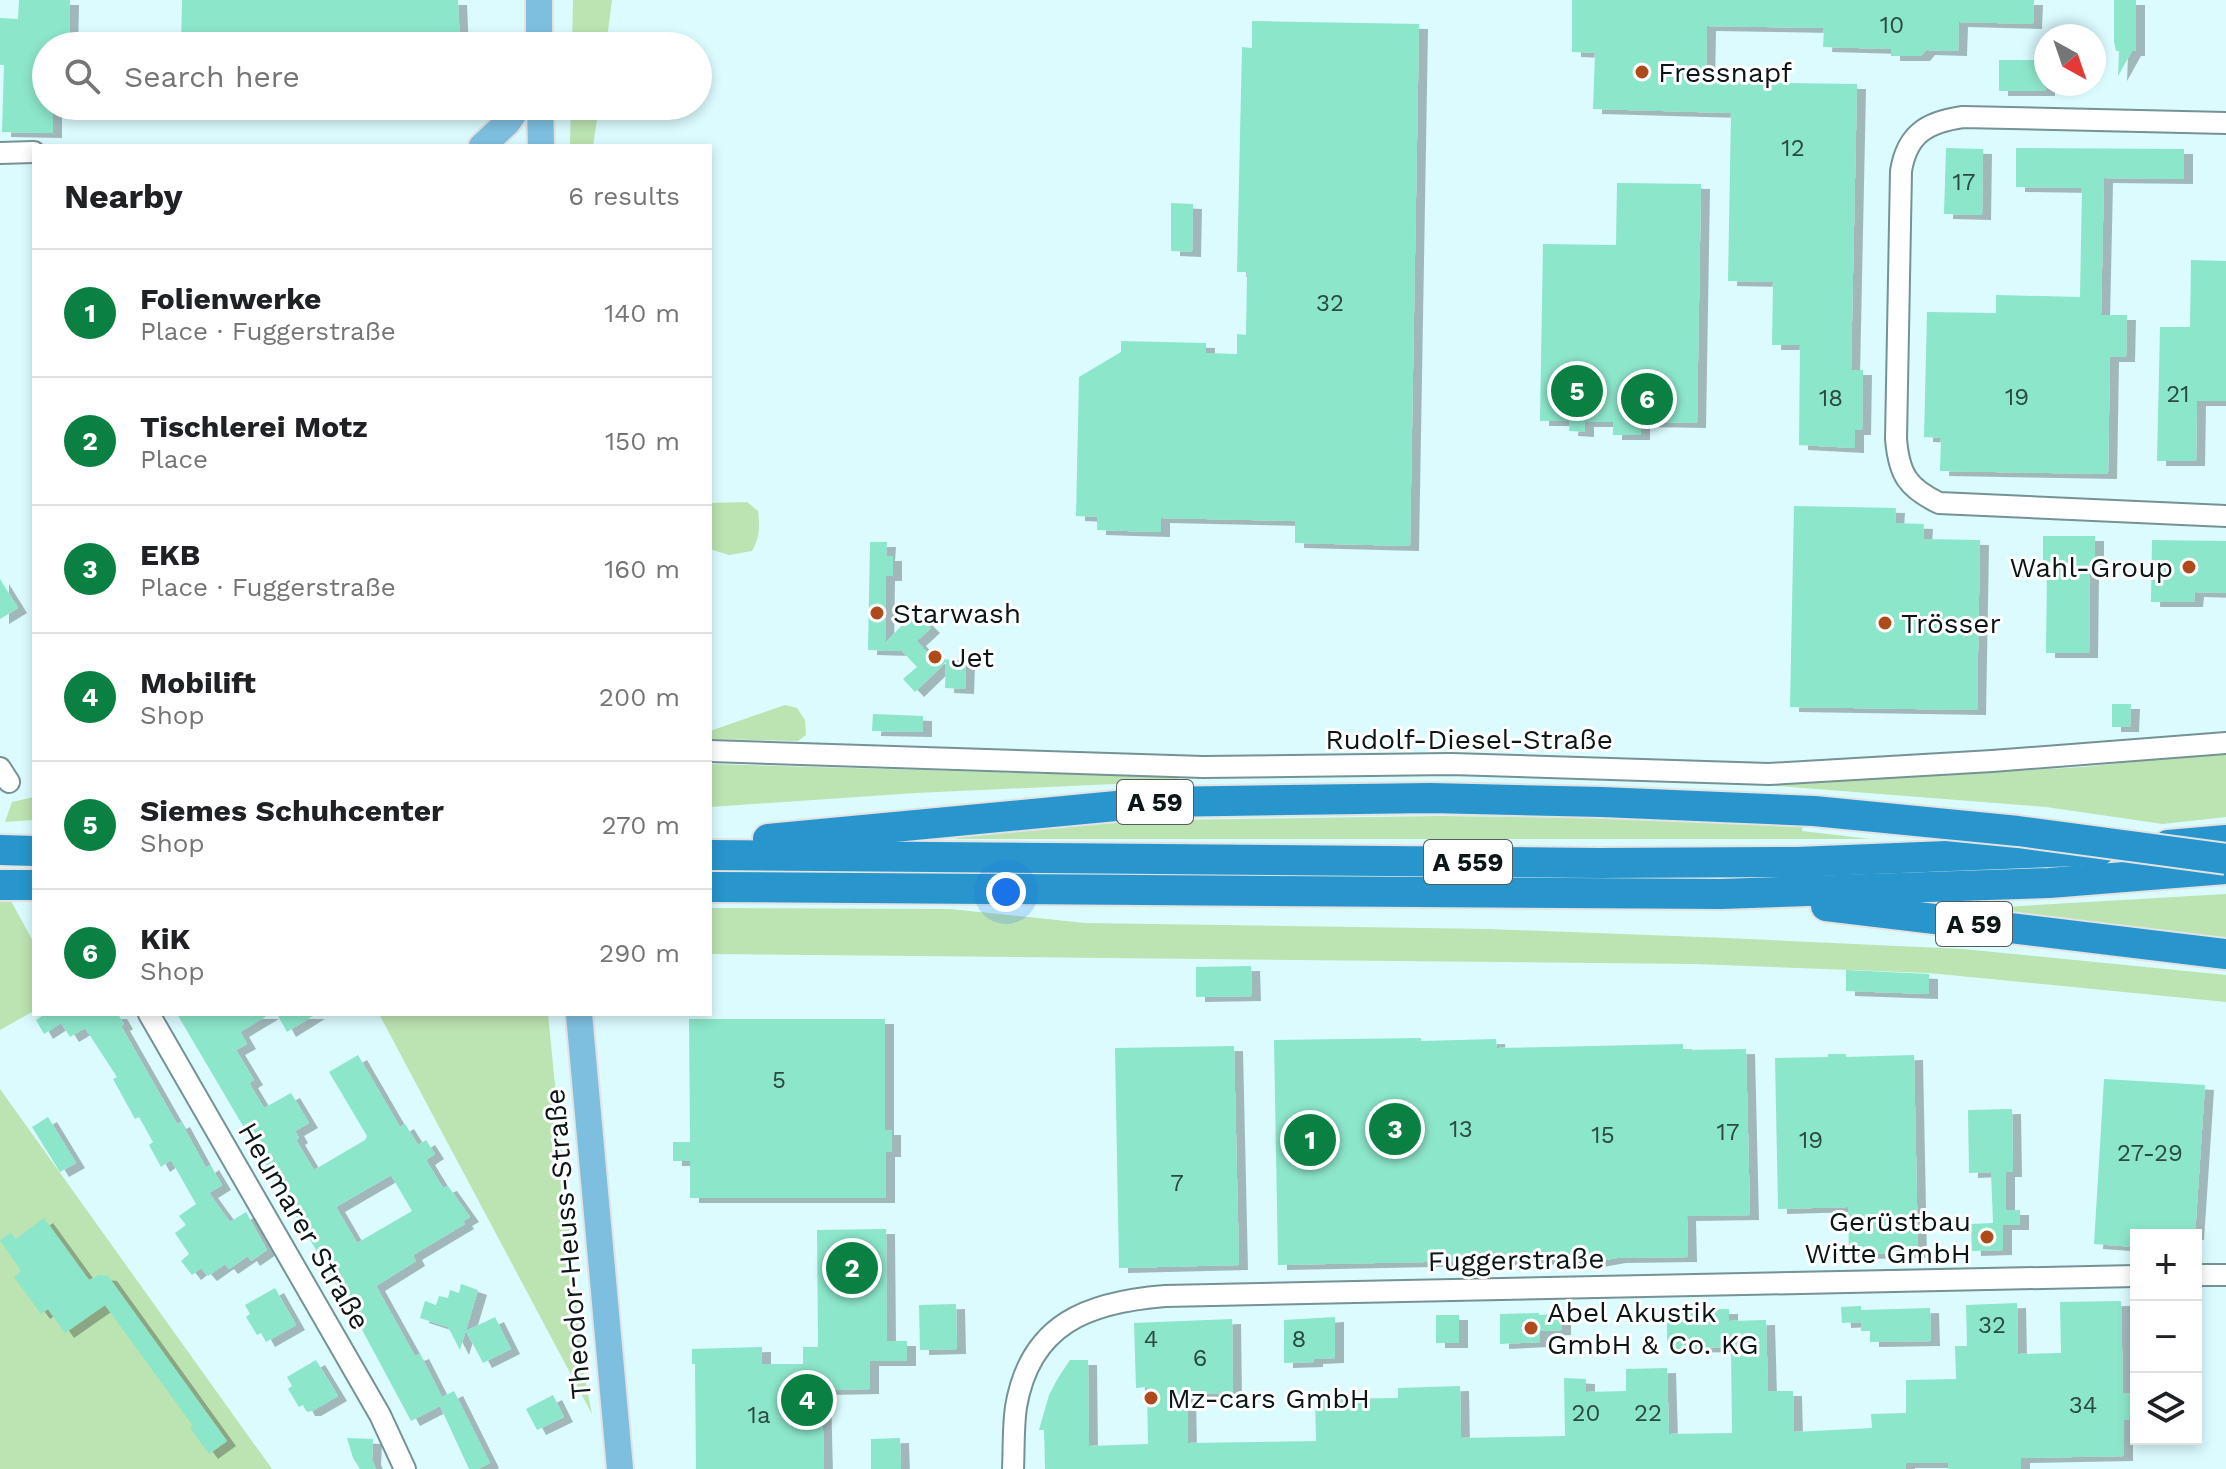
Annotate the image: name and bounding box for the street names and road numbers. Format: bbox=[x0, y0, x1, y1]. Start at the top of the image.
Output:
street label: Rudolf-Diesel-Straße bbox=[1325, 723, 1613, 756]
road number: A 59 bbox=[1117, 780, 1193, 824]
road number: A 559 bbox=[1424, 840, 1512, 884]
road number: A 59 bbox=[1936, 902, 2012, 946]
street label: Theodor-Heuss-Straße bbox=[538, 1087, 598, 1401]
street label: Heumarer Straße bbox=[231, 1117, 377, 1335]
street label: Fuggerstraße bbox=[1427, 1242, 1605, 1278]

